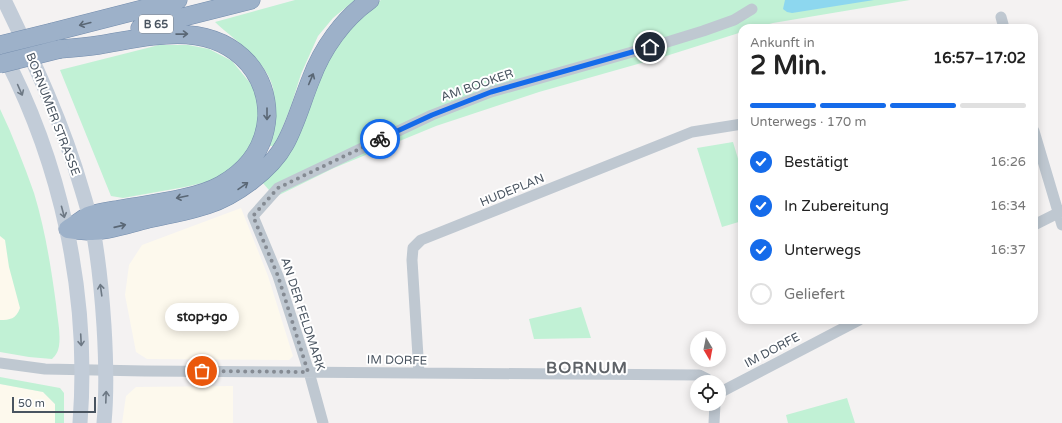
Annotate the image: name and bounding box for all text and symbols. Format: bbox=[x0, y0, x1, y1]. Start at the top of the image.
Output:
road number: B 65 bbox=[139, 15, 173, 33]
one-way arrow bbox=[79, 20, 92, 28]
pin bbox=[633, 30, 667, 64]
one-way arrow bbox=[175, 31, 188, 38]
text: Ankunft in bbox=[750, 35, 815, 51]
icon: home bbox=[639, 36, 661, 58]
text: 16:57–17:02 bbox=[933, 49, 1026, 67]
text: 2 Min. bbox=[750, 50, 827, 81]
street label: BORNUMER STRASSE bbox=[23, 51, 83, 178]
street label: AM BOOKER bbox=[439, 66, 515, 104]
one-way arrow bbox=[308, 73, 315, 85]
one-way arrow bbox=[17, 83, 24, 95]
one-way arrow bbox=[263, 107, 270, 120]
text: Unterwegs · 170 m bbox=[750, 114, 867, 130]
courier bbox=[360, 119, 400, 159]
icon: bike bbox=[369, 128, 391, 150]
icon: check bbox=[750, 151, 772, 173]
text: Bestätigt bbox=[784, 153, 849, 171]
text: 16:26 bbox=[990, 154, 1026, 170]
street label: HUDEPLAN bbox=[478, 171, 546, 209]
one-way arrow bbox=[237, 182, 248, 190]
one-way arrow bbox=[176, 194, 189, 202]
icon: check bbox=[750, 195, 772, 217]
text: In Zubereitung bbox=[784, 197, 889, 215]
text: 16:34 bbox=[990, 198, 1026, 214]
one-way arrow bbox=[60, 205, 67, 218]
one-way arrow bbox=[113, 221, 126, 229]
icon: check bbox=[750, 239, 772, 261]
text: Unterwegs bbox=[784, 241, 861, 259]
text: 16:37 bbox=[990, 242, 1026, 258]
street label: AN DER FELDMARK bbox=[278, 256, 328, 372]
one-way arrow bbox=[97, 284, 105, 297]
text: Geliefert bbox=[784, 285, 845, 303]
callout: stop+go bbox=[165, 303, 239, 331]
text: stop+go bbox=[177, 309, 227, 325]
street label: IM DORFE bbox=[742, 329, 802, 370]
north arrow bbox=[690, 331, 726, 367]
map controls bbox=[690, 331, 726, 411]
one-way arrow bbox=[77, 333, 85, 346]
street label: IM DORFE bbox=[367, 352, 428, 368]
pin bbox=[185, 354, 219, 388]
district label: BORNUM bbox=[546, 358, 628, 378]
icon: bag bbox=[191, 360, 213, 382]
button: locate bbox=[690, 375, 726, 411]
one-way arrow bbox=[102, 391, 110, 404]
scale bar bbox=[12, 395, 96, 414]
text: 50 m bbox=[18, 397, 45, 410]

